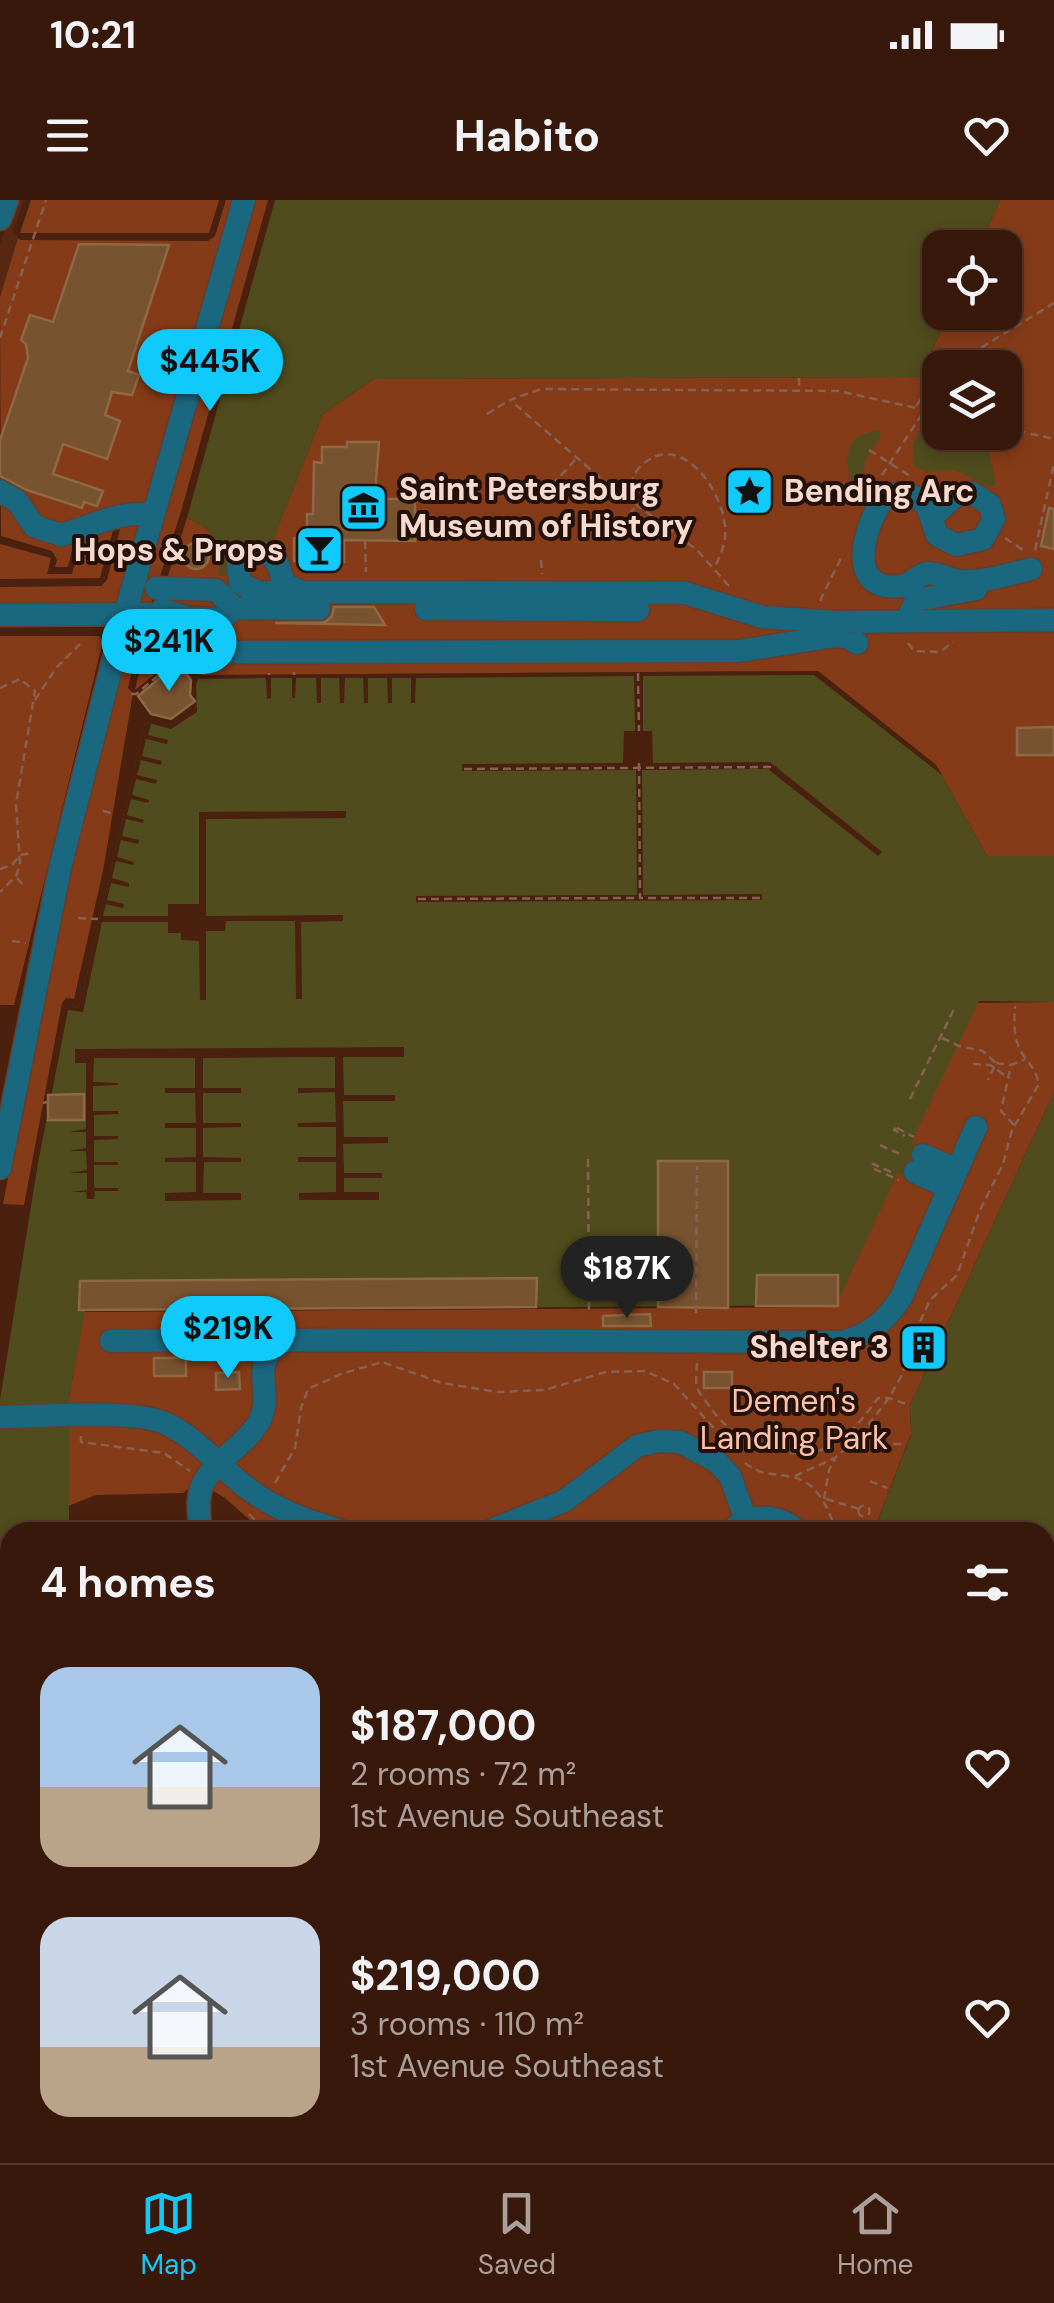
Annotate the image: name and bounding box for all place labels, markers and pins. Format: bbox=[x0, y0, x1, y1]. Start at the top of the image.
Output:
pin: $445K bbox=[140, 329, 280, 414]
place icon: Bending Arc bbox=[723, 465, 775, 517]
place label: Saint Petersburg Museum of History bbox=[399, 468, 693, 547]
place label: Bending Arc bbox=[784, 470, 974, 512]
museum icon: Saint Petersburg Museum of History bbox=[338, 481, 390, 533]
bar icon: Hops & Props bbox=[293, 524, 345, 576]
place label: Hops & Props bbox=[74, 529, 284, 571]
pin: $241K bbox=[99, 609, 239, 694]
pin: $187K bbox=[557, 1236, 697, 1321]
pin: $219K bbox=[158, 1296, 298, 1381]
building icon: Shelter 3 bbox=[898, 1321, 950, 1373]
place label: Shelter 3 bbox=[749, 1326, 889, 1368]

